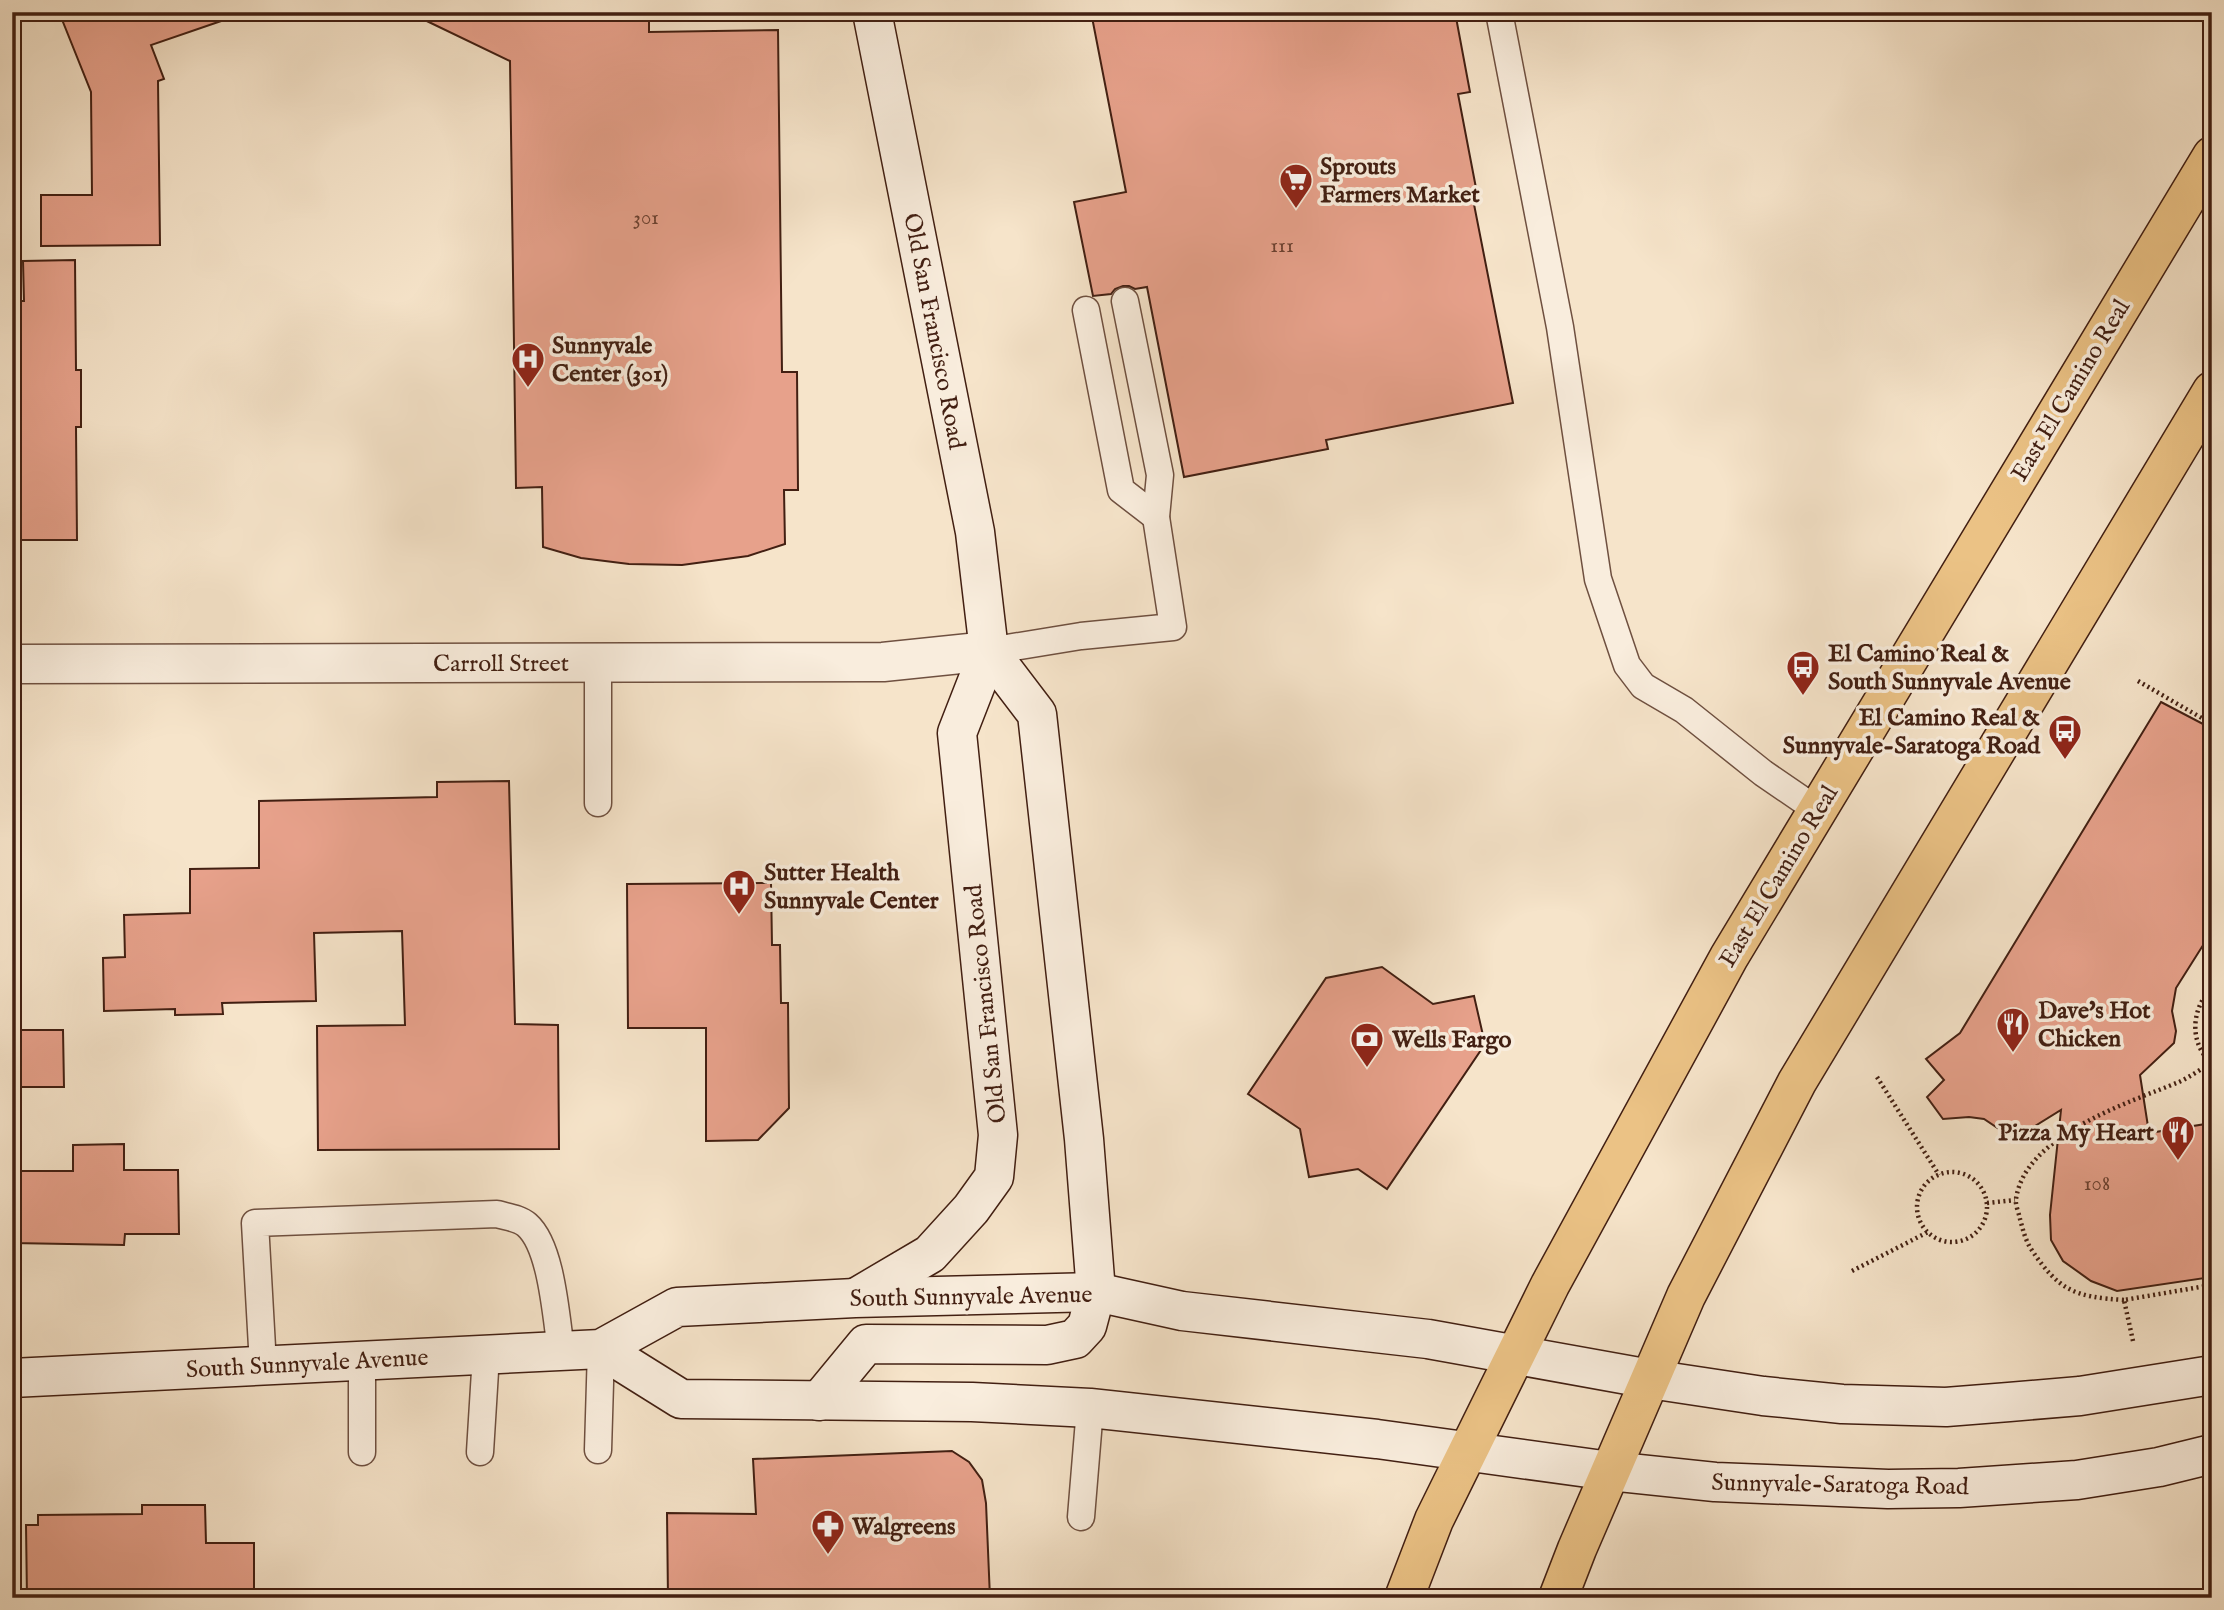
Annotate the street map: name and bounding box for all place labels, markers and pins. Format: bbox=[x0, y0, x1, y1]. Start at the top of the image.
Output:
place label: Sprouts Farmers Market bbox=[1320, 152, 1480, 211]
supermarket icon: Sprouts Farmers Market bbox=[1277, 161, 1315, 210]
place label: Sunnyvale Center (301) bbox=[552, 331, 668, 390]
hospital icon: Sunnyvale Center (301) bbox=[509, 340, 547, 389]
place label: El Camino Real & South Sunnyvale Avenue bbox=[1828, 639, 2071, 698]
bus stop icon: El Camino Real & South Sunnyvale Avenue bbox=[1784, 648, 1822, 697]
place label: El Camino Real & Sunnyvale-Saratoga Road bbox=[1783, 703, 2041, 762]
bus stop icon: El Camino Real & Sunnyvale-Saratoga Road bbox=[2046, 712, 2084, 761]
place label: Sutter Health Sunnyvale Center bbox=[764, 858, 939, 917]
hospital icon: Sutter Health Sunnyvale Center bbox=[720, 867, 758, 916]
place label: Dave's Hot Chicken bbox=[2038, 996, 2151, 1055]
restaurant icon: Dave's Hot Chicken bbox=[1994, 1005, 2032, 1054]
bank icon: Wells Fargo bbox=[1348, 1020, 1386, 1069]
place label: Wells Fargo bbox=[1391, 1025, 1512, 1056]
restaurant icon: Pizza My Heart bbox=[2159, 1113, 2197, 1162]
place label: Pizza My Heart bbox=[1998, 1118, 2155, 1149]
pharmacy icon: Walgreens bbox=[809, 1507, 847, 1556]
place label: Walgreens bbox=[851, 1512, 956, 1543]

